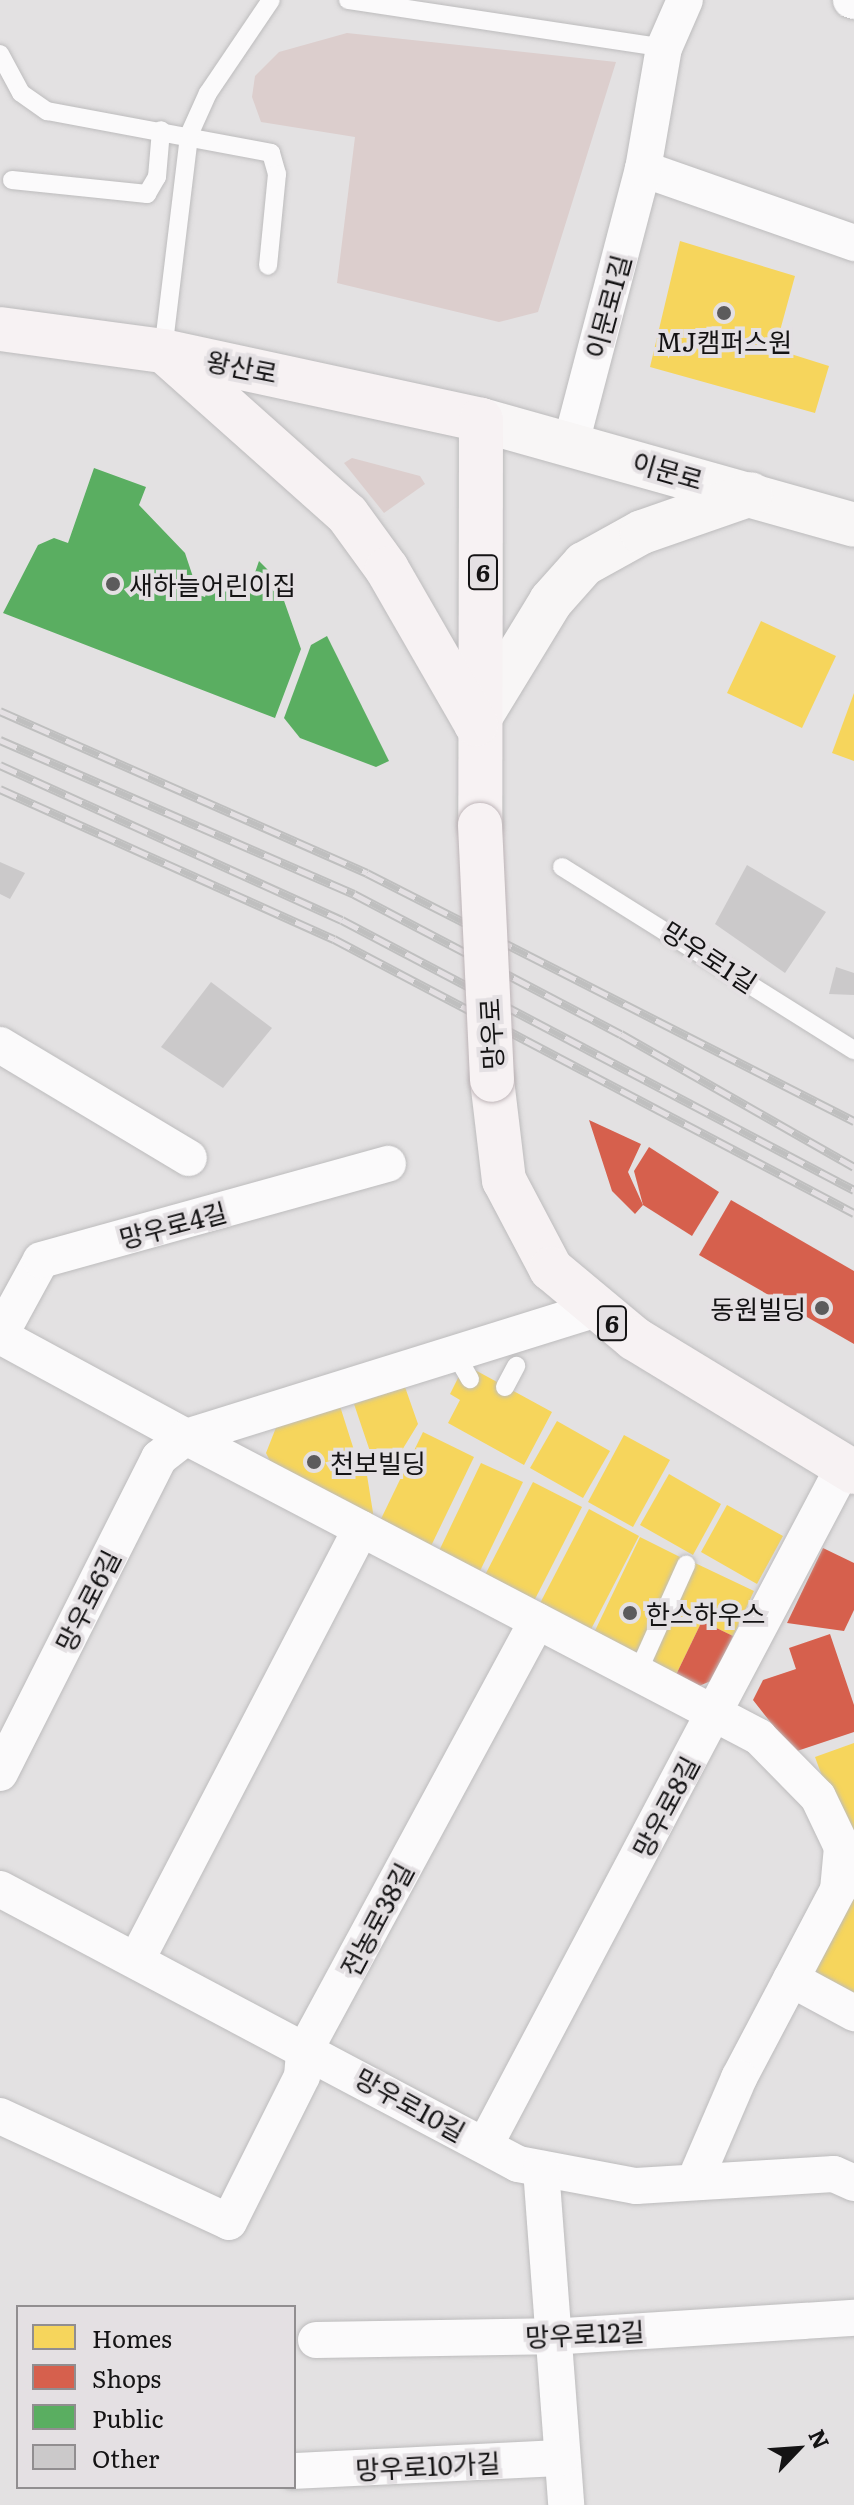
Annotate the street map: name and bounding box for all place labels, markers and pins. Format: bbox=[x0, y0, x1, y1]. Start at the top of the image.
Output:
marker: MJ캠퍼스원 bbox=[715, 304, 733, 322]
place label: MJ캠퍼스원 bbox=[656, 325, 792, 357]
place label: 새하늘어린이집 bbox=[129, 568, 296, 600]
marker: 새하늘어린이집 bbox=[104, 575, 122, 593]
place label: 동원빌딩 bbox=[710, 1292, 806, 1324]
marker: 동원빌딩 bbox=[813, 1299, 831, 1317]
place label: 천보빌딩 bbox=[330, 1446, 426, 1478]
marker: 천보빌딩 bbox=[305, 1453, 323, 1471]
place label: 한스하우스 bbox=[646, 1597, 766, 1629]
marker: 한스하우스 bbox=[621, 1604, 639, 1622]

